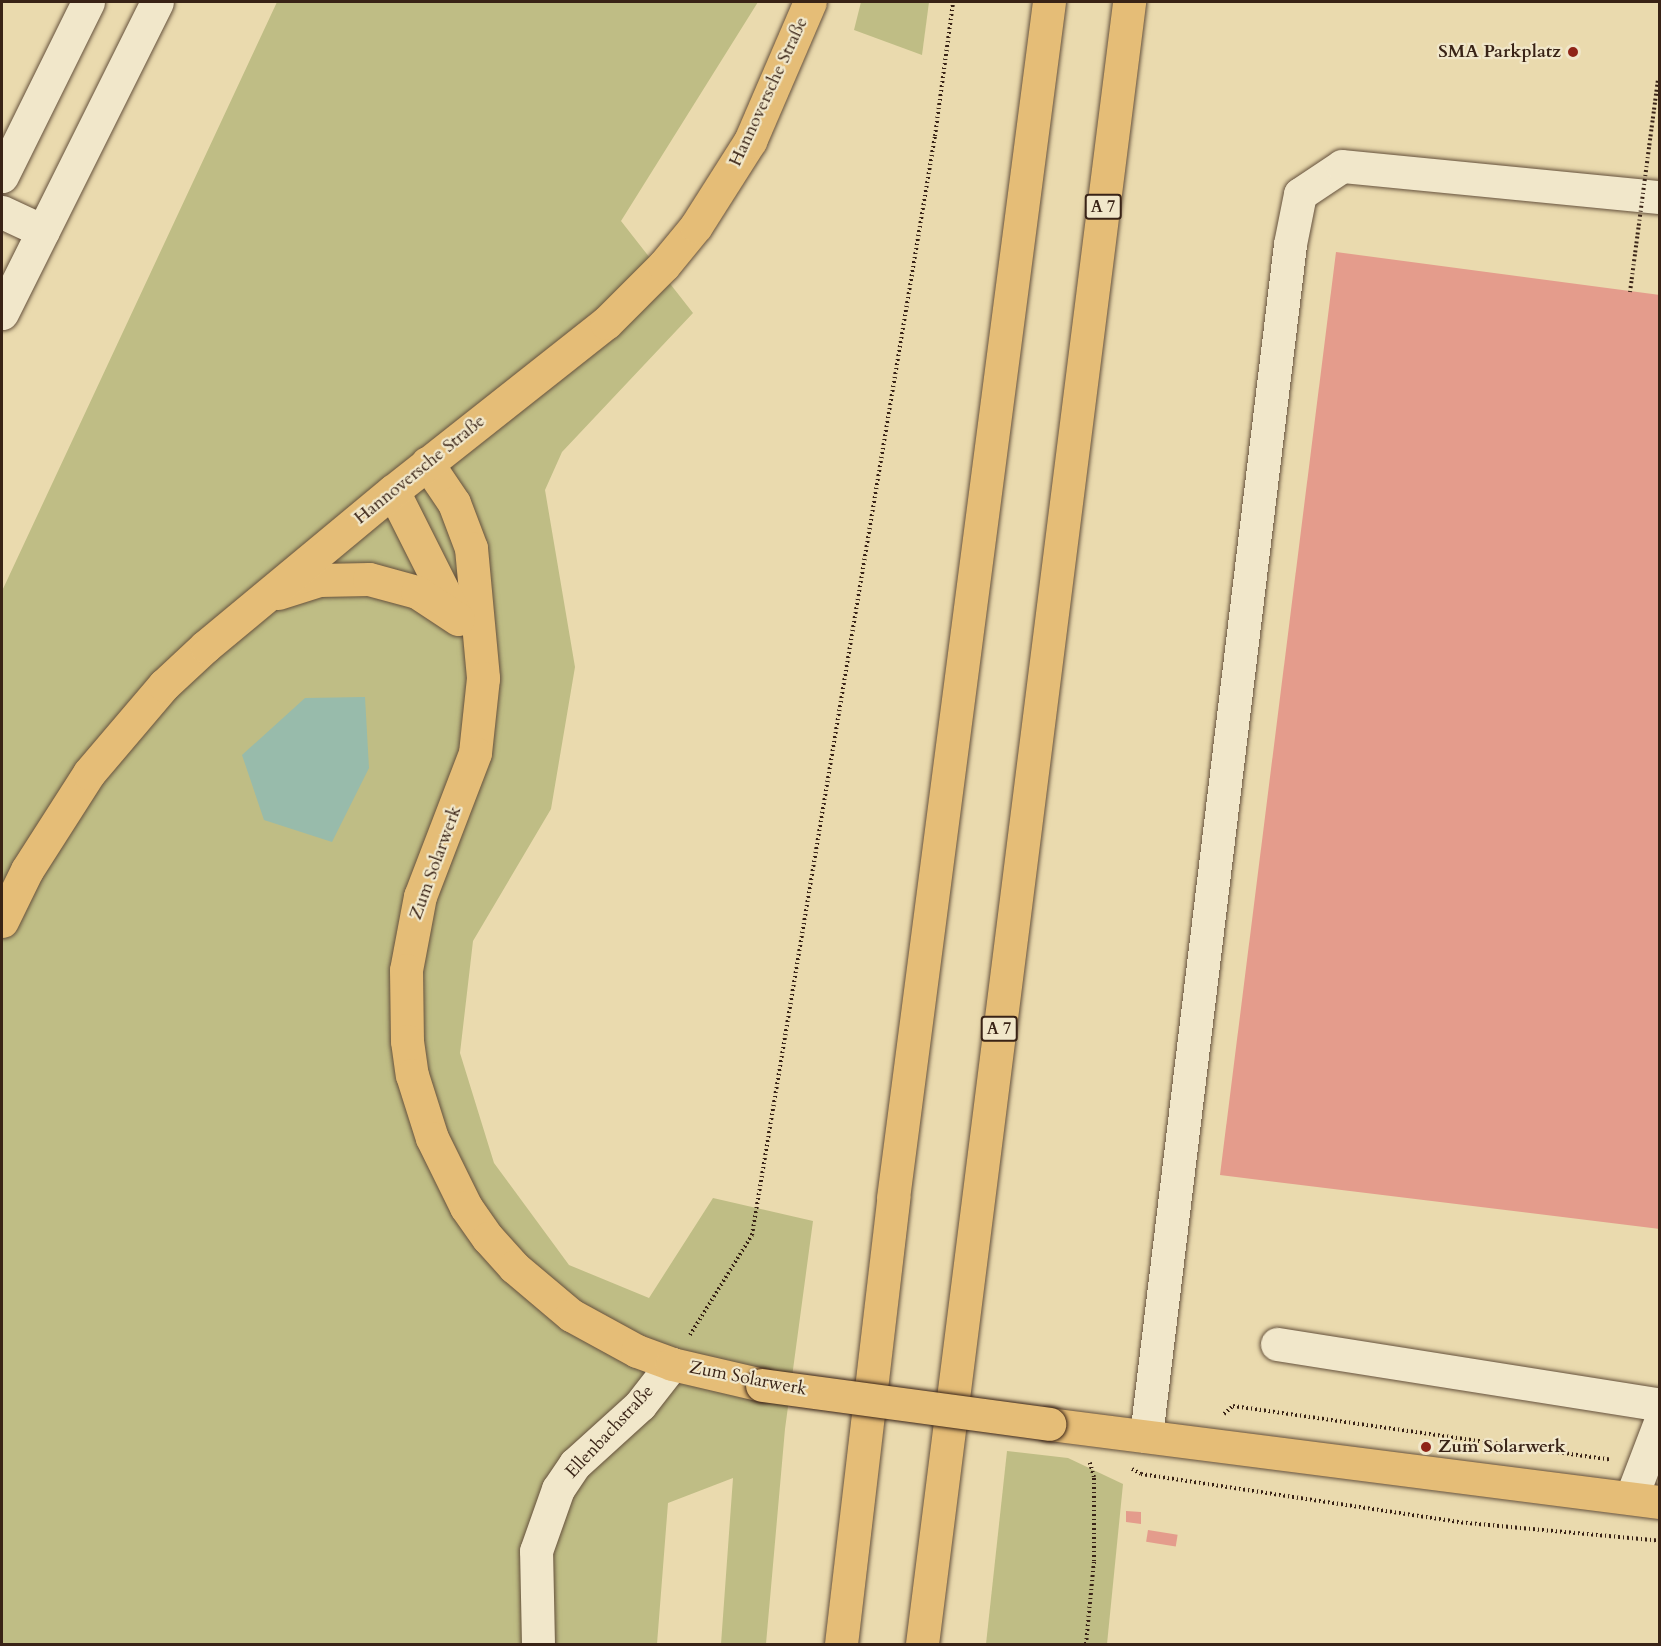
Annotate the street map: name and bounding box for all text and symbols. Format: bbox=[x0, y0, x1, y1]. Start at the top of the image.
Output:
street label: Hannoversche Straße bbox=[725, 14, 813, 170]
place label: SMA Parkplatz bbox=[1438, 41, 1561, 63]
marker: SMA Parkplatz bbox=[1566, 45, 1580, 59]
road number: A 7 bbox=[1084, 194, 1122, 220]
street label: Hannoversche Straße bbox=[350, 411, 490, 529]
street label: Zum Solarwerk bbox=[405, 803, 467, 923]
road number: A 7 bbox=[980, 1016, 1018, 1042]
street label: Zum Solarwerk bbox=[687, 1357, 809, 1401]
street label: Ellenbachstraße bbox=[561, 1381, 659, 1483]
place label: Zum Solarwerk bbox=[1438, 1436, 1566, 1458]
marker: Zum Solarwerk bbox=[1419, 1440, 1433, 1454]

